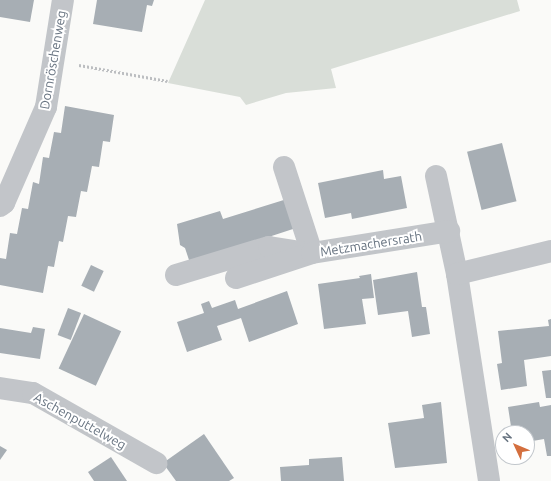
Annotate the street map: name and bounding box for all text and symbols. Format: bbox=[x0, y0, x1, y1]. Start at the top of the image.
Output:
street label: Dornröschenweg bbox=[37, 9, 69, 111]
street label: Metzmachersrath bbox=[319, 228, 423, 260]
street label: Aschenputtelweg bbox=[31, 389, 129, 453]
north arrow bbox=[495, 425, 535, 465]
text: N bbox=[500, 430, 514, 444]

